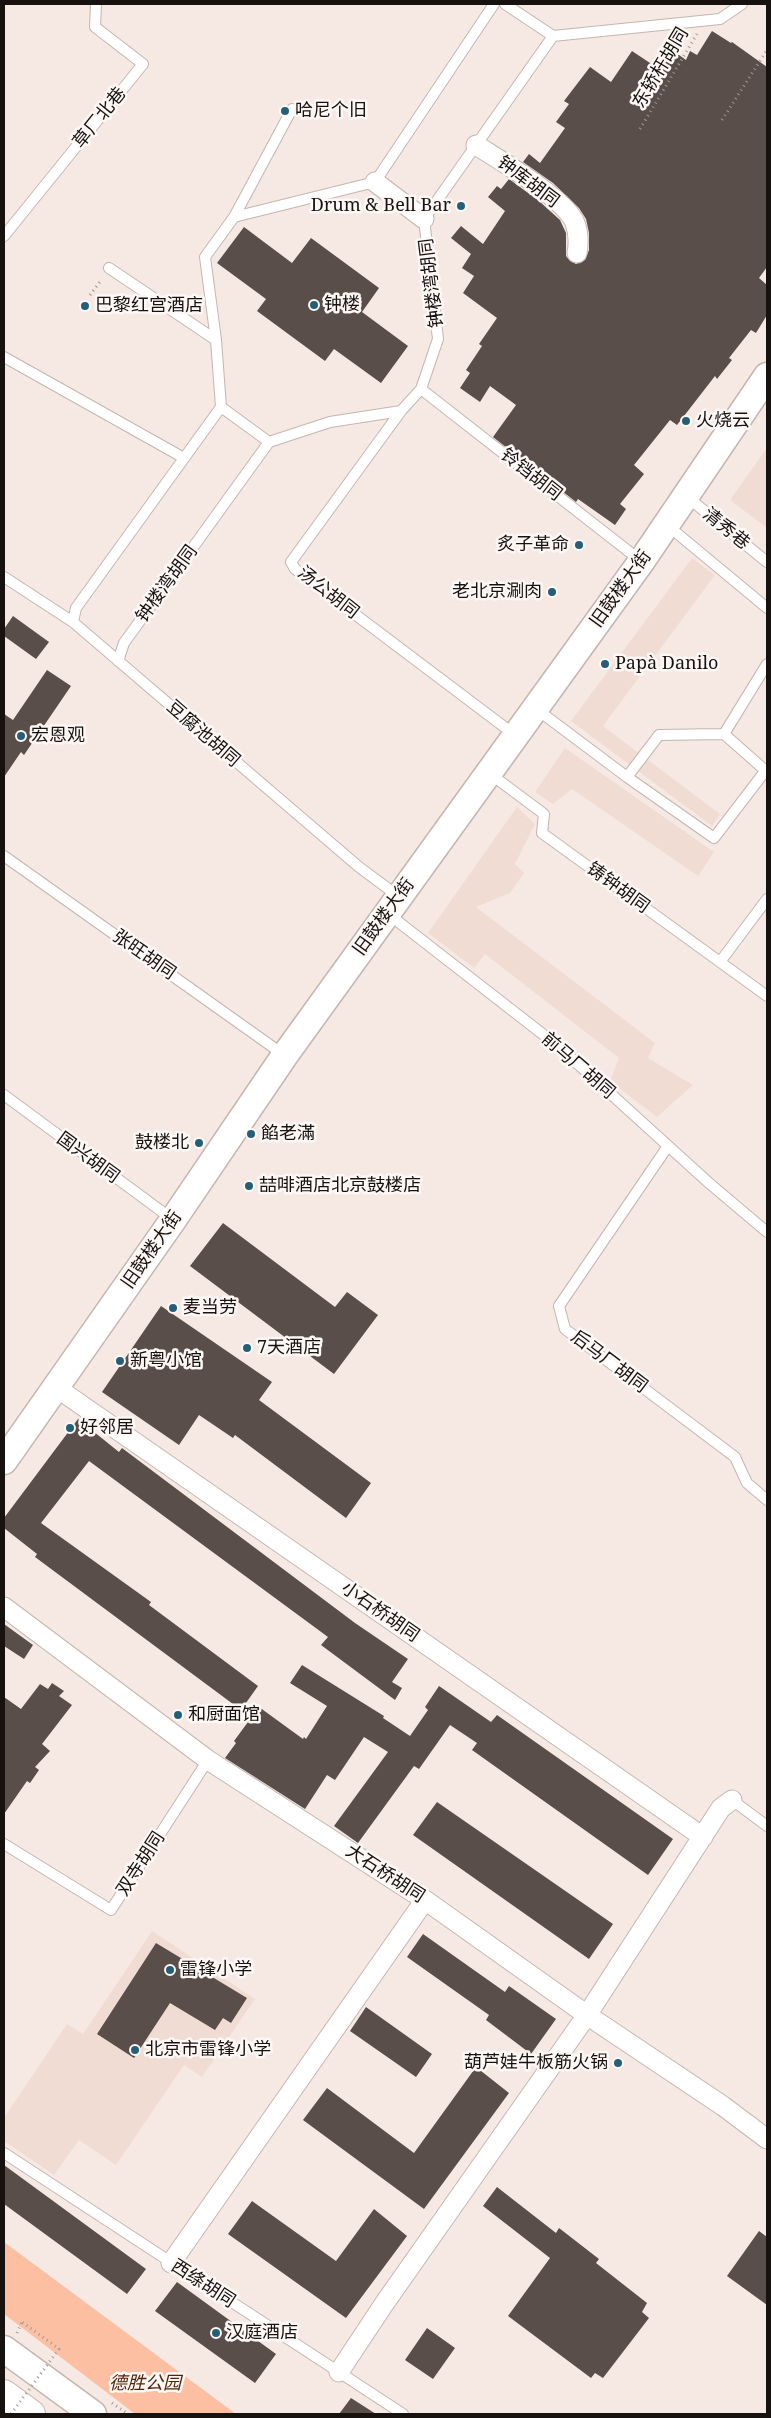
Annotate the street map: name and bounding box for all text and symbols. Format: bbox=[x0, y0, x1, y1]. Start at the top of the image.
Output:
street label: 东轿杆胡同 bbox=[629, 24, 693, 112]
street label: 草厂北巷 bbox=[69, 83, 131, 153]
place label: 哈尼个旧 bbox=[295, 100, 367, 122]
marker: 哈尼个旧 bbox=[279, 105, 291, 117]
street label: 钟库胡同 bbox=[493, 152, 563, 212]
place label: Drum & Bell Bar bbox=[311, 195, 451, 217]
marker: Drum & Bell Bar bbox=[455, 200, 467, 212]
street label: 钟楼湾胡同 bbox=[416, 237, 448, 329]
place label: 钟楼 bbox=[324, 294, 360, 316]
place label: 巴黎红宫酒店 bbox=[95, 295, 203, 317]
marker: 钟楼 bbox=[308, 299, 320, 311]
marker: 巴黎红宫酒店 bbox=[79, 300, 91, 312]
place label: 火烧云 bbox=[696, 410, 750, 432]
marker: 火烧云 bbox=[680, 415, 692, 427]
street label: 铃铛胡同 bbox=[496, 444, 566, 506]
street label: 清秀巷 bbox=[698, 504, 754, 554]
place label: 炙子革命 bbox=[497, 534, 569, 556]
marker: 炙子革命 bbox=[573, 539, 585, 551]
street label: 钟楼湾胡同 bbox=[132, 541, 202, 627]
street label: 旧鼓楼大街 bbox=[586, 546, 656, 632]
street label: 汤公胡同 bbox=[293, 562, 363, 624]
place label: 老北京涮肉 bbox=[452, 581, 542, 603]
marker: 老北京涮肉 bbox=[546, 586, 558, 598]
place label: Papà Danilo bbox=[615, 653, 718, 675]
marker: Papà Danilo bbox=[599, 658, 611, 670]
street label: 豆腐池胡同 bbox=[162, 696, 244, 772]
place label: 宏恩观 bbox=[31, 725, 85, 747]
marker: 宏恩观 bbox=[15, 730, 27, 742]
street label: 铸钟胡同 bbox=[583, 858, 653, 918]
street label: 旧鼓楼大街 bbox=[349, 874, 419, 960]
street label: 张旺胡同 bbox=[108, 926, 180, 984]
street label: 前马厂胡同 bbox=[537, 1028, 619, 1104]
place label: 餡老滿 bbox=[261, 1123, 315, 1145]
street label: 国兴胡同 bbox=[53, 1128, 123, 1188]
marker: 餡老滿 bbox=[245, 1128, 257, 1140]
place label: 鼓楼北 bbox=[135, 1132, 189, 1154]
marker: 鼓楼北 bbox=[193, 1137, 205, 1149]
place label: 喆啡酒店北京鼓楼店 bbox=[259, 1175, 421, 1197]
marker: 喆啡酒店北京鼓楼店 bbox=[243, 1180, 255, 1192]
street label: 旧鼓楼大街 bbox=[117, 1207, 187, 1293]
place label: 麦当劳 bbox=[183, 1297, 237, 1319]
marker: 麦当劳 bbox=[167, 1302, 179, 1314]
street label: 后马厂胡同 bbox=[567, 1326, 651, 1398]
place label: 7天酒店 bbox=[257, 1337, 321, 1359]
marker: 7天酒店 bbox=[241, 1342, 253, 1354]
place label: 新粤小馆 bbox=[130, 1350, 202, 1372]
marker: 新粤小馆 bbox=[114, 1355, 126, 1367]
place label: 好邻居 bbox=[80, 1417, 134, 1439]
marker: 好邻居 bbox=[64, 1422, 76, 1434]
street label: 小石桥胡同 bbox=[337, 1577, 423, 1647]
place label: 和厨面馆 bbox=[188, 1704, 260, 1726]
marker: 和厨面馆 bbox=[172, 1709, 184, 1721]
street label: 双寺胡同 bbox=[112, 1828, 170, 1900]
street label: 大石桥胡同 bbox=[341, 1840, 429, 1908]
place label: 雷锋小学 bbox=[180, 1959, 252, 1981]
marker: 雷锋小学 bbox=[164, 1964, 176, 1976]
place label: 北京市雷锋小学 bbox=[145, 2039, 271, 2061]
marker: 北京市雷锋小学 bbox=[129, 2044, 141, 2056]
place label: 葫芦娃牛板筋火锅 bbox=[464, 2052, 608, 2074]
marker: 葫芦娃牛板筋火锅 bbox=[612, 2057, 624, 2069]
street label: 西绦胡同 bbox=[167, 2255, 239, 2313]
place label: 汉庭酒店 bbox=[226, 2322, 298, 2344]
marker: 汉庭酒店 bbox=[210, 2327, 222, 2339]
park label: 德胜公园 bbox=[109, 2373, 181, 2395]

